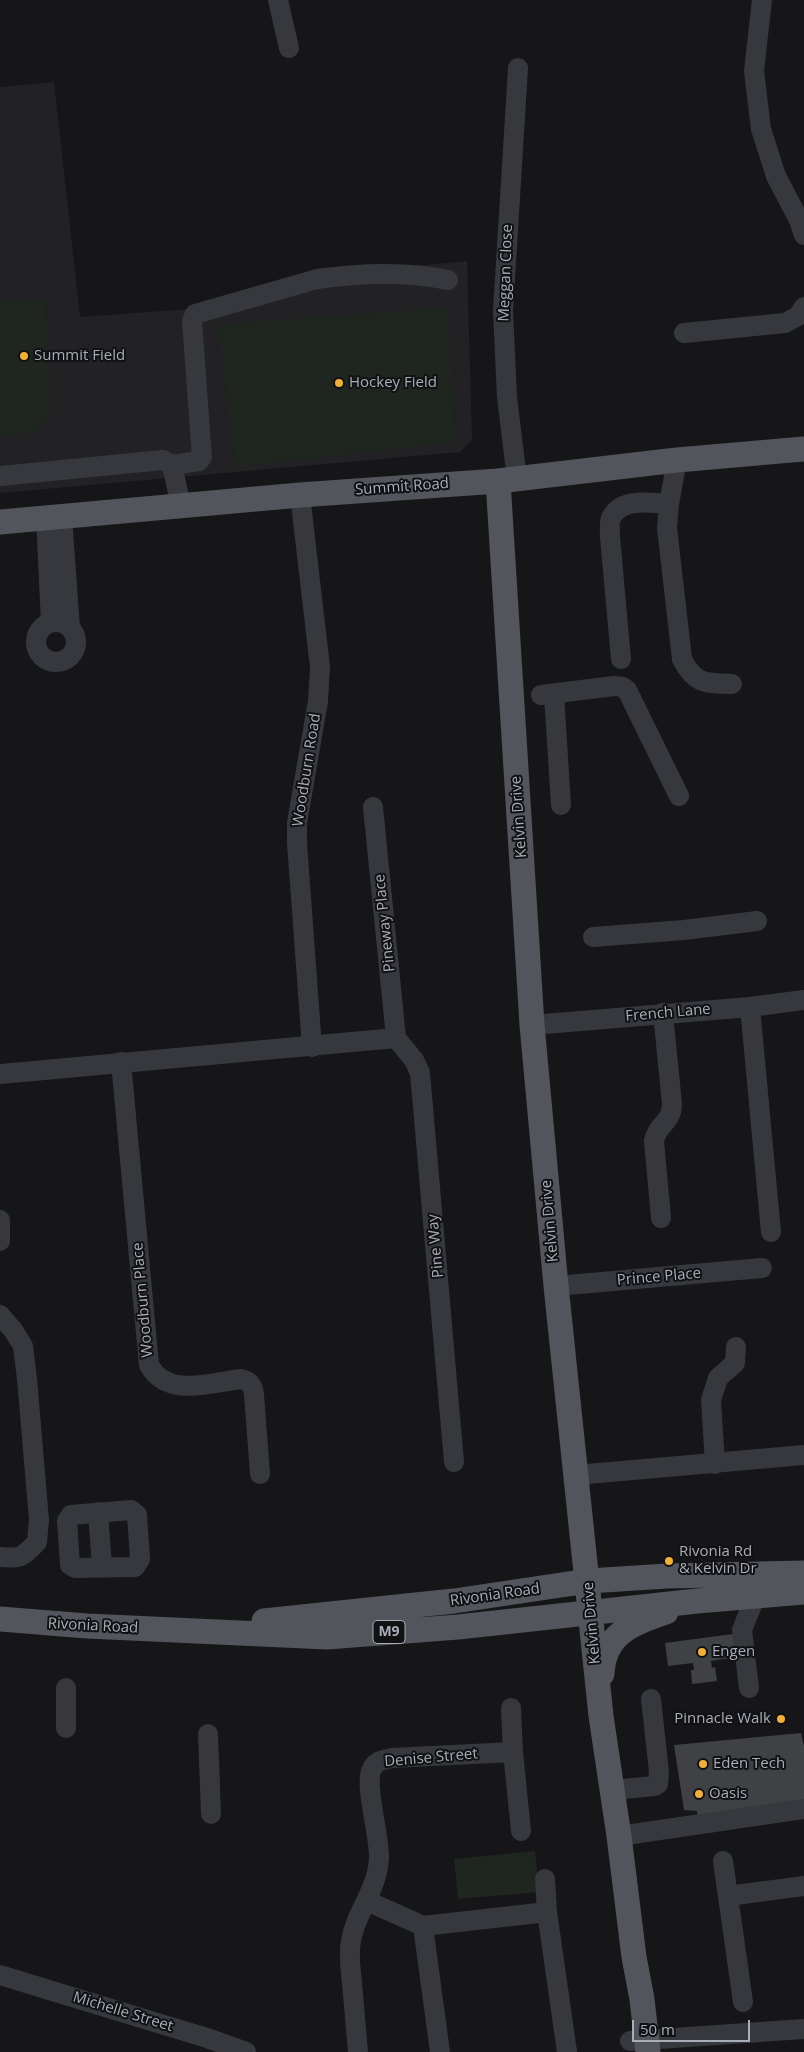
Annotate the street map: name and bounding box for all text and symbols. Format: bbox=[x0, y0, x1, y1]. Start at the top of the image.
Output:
street label: Meggan Close bbox=[495, 224, 517, 322]
place label: Summit Field bbox=[34, 347, 125, 365]
marker: Summit Field bbox=[18, 350, 30, 362]
place label: Hockey Field bbox=[349, 374, 437, 392]
marker: Hockey Field bbox=[333, 377, 345, 389]
street label: Summit Road bbox=[354, 475, 450, 499]
street label: Woodburn Road bbox=[289, 712, 325, 828]
street label: Kelvin Drive bbox=[507, 775, 531, 859]
street label: Pineway Place bbox=[371, 873, 399, 973]
street label: French Lane bbox=[625, 1000, 711, 1026]
street label: Kelvin Drive bbox=[537, 1179, 563, 1263]
street label: Pine Way bbox=[424, 1213, 448, 1279]
street label: Woodburn Place bbox=[129, 1242, 157, 1358]
street label: Prince Place bbox=[616, 1264, 702, 1290]
place label: Rivonia Rd & Kelvin Dr bbox=[679, 1543, 757, 1578]
marker: Rivonia Rd & Kelvin Dr bbox=[663, 1555, 675, 1567]
street label: Rivonia Road bbox=[449, 1580, 541, 1610]
street label: Kelvin Drive bbox=[579, 1581, 605, 1665]
street label: Rivonia Road bbox=[47, 1615, 139, 1637]
road number: M9 bbox=[373, 1620, 405, 1644]
place label: Engen bbox=[712, 1643, 755, 1661]
marker: Engen bbox=[696, 1646, 708, 1658]
place label: Pinnacle Walk bbox=[674, 1710, 771, 1728]
marker: Pinnacle Walk bbox=[775, 1713, 787, 1725]
street label: Denise Street bbox=[384, 1745, 478, 1771]
place label: Eden Tech bbox=[713, 1755, 785, 1773]
marker: Eden Tech bbox=[697, 1758, 709, 1770]
place label: Oasis bbox=[709, 1785, 747, 1803]
marker: Oasis bbox=[693, 1788, 705, 1800]
street label: Michelle Street bbox=[71, 1988, 175, 2036]
scale bar bbox=[634, 2010, 752, 2042]
text: 50 m bbox=[640, 2019, 675, 2039]

